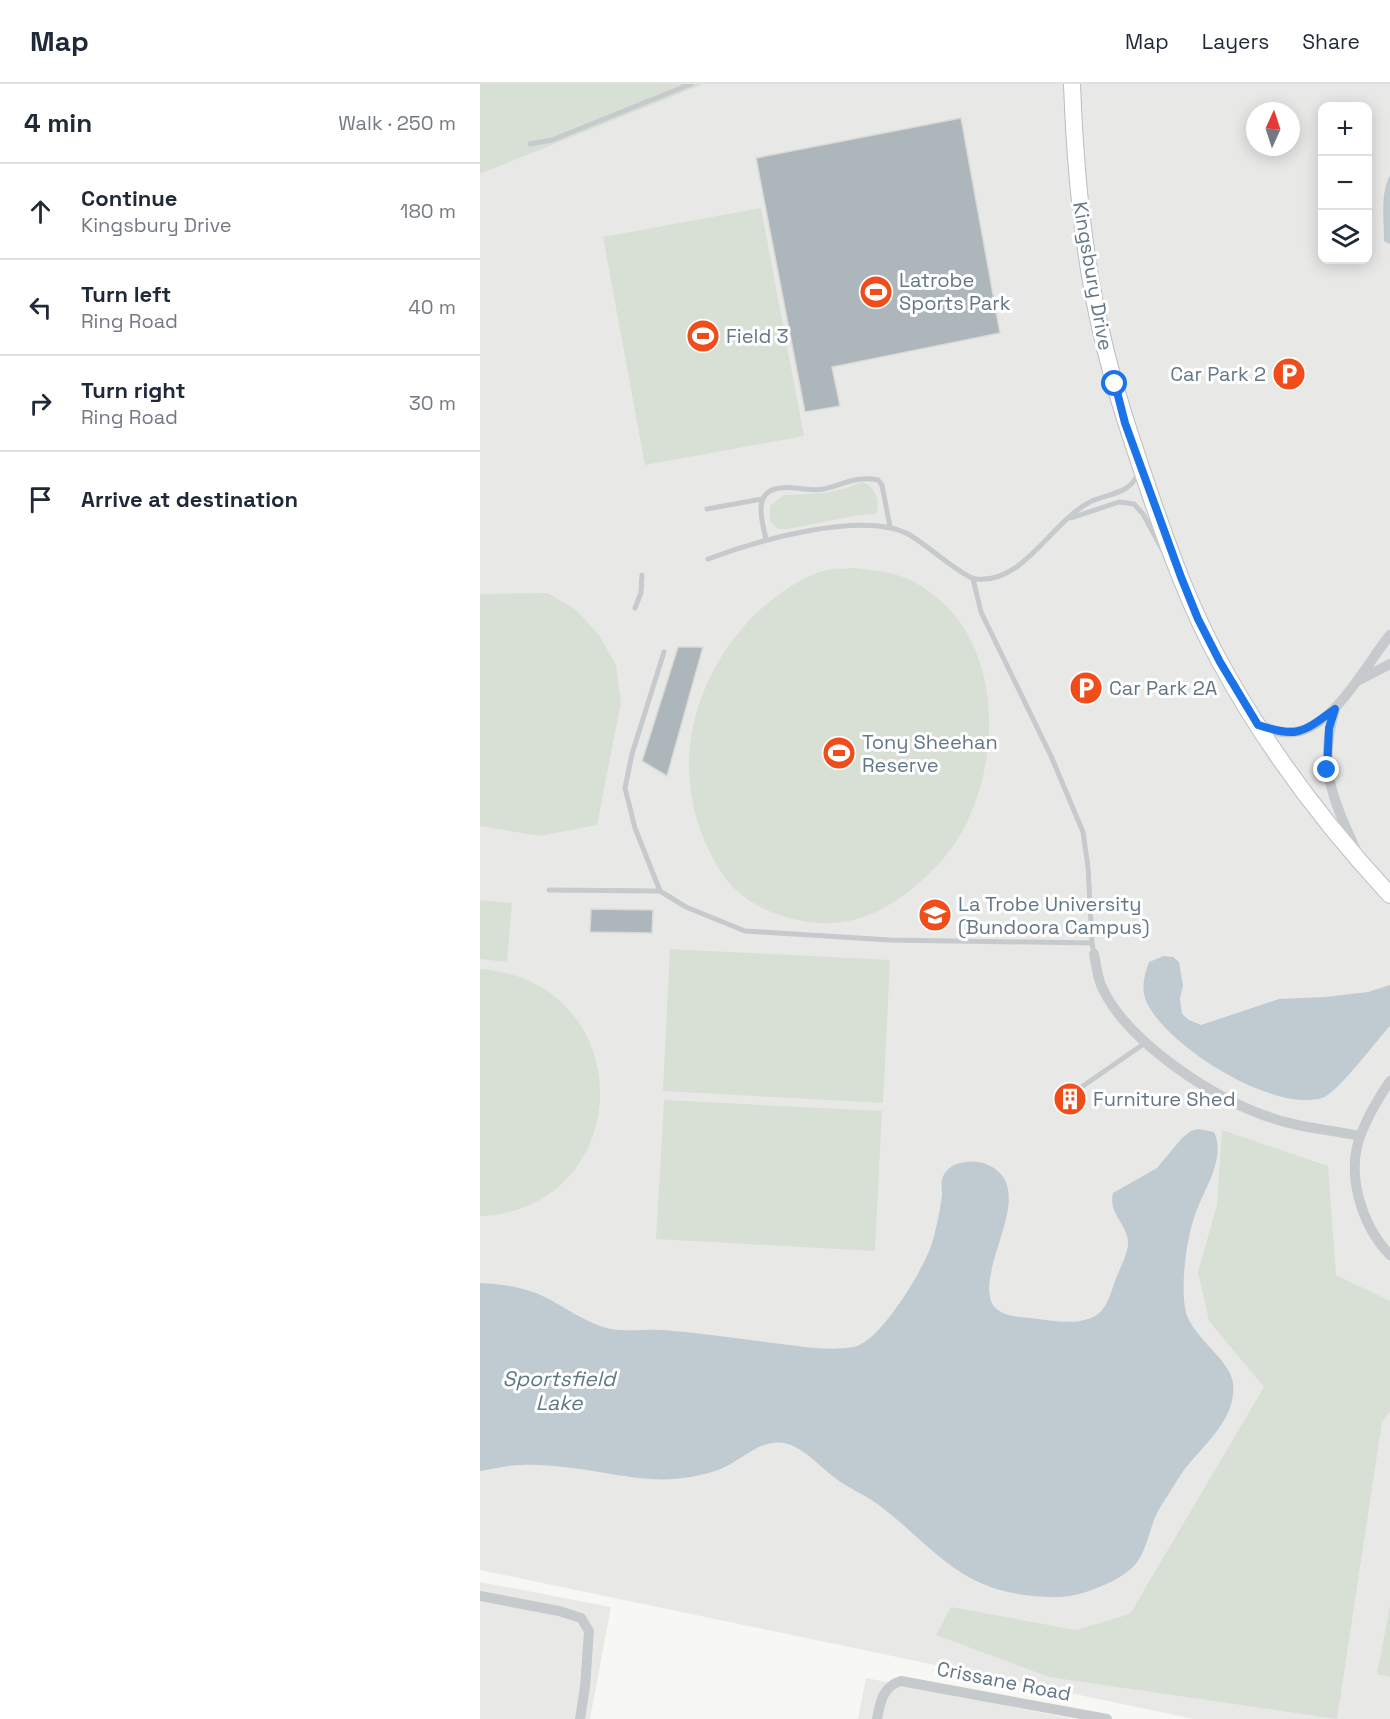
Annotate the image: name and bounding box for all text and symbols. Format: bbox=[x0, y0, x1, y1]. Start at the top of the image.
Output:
text: Map bbox=[30, 23, 89, 59]
text: Map bbox=[1125, 28, 1169, 55]
text: Layers bbox=[1202, 28, 1269, 55]
text: Share bbox=[1302, 28, 1360, 55]
north arrow bbox=[1246, 102, 1300, 156]
map controls bbox=[1318, 102, 1372, 264]
button: + bbox=[1318, 102, 1372, 156]
text: 4 min bbox=[24, 106, 92, 140]
text: Walk · 250 m bbox=[338, 110, 456, 136]
button: − bbox=[1318, 156, 1372, 210]
text: Continue bbox=[81, 184, 177, 212]
icon: ahead bbox=[24, 195, 57, 228]
text: 180 m bbox=[400, 198, 456, 224]
street label: Kingsbury Drive bbox=[1067, 200, 1119, 352]
button: layers bbox=[1318, 210, 1372, 264]
text: Kingsbury Drive bbox=[81, 212, 232, 238]
place label: Latrobe Sports Park bbox=[899, 267, 1011, 316]
sports icon: Latrobe Sports Park bbox=[858, 274, 894, 310]
text: Turn left bbox=[81, 280, 171, 308]
icon: left bbox=[24, 291, 57, 324]
text: 40 m bbox=[408, 294, 456, 320]
text: Ring Road bbox=[81, 308, 178, 334]
sports icon: Field 3 bbox=[685, 318, 721, 354]
place label: Field 3 bbox=[726, 323, 789, 349]
parking icon: Car Park 2 bbox=[1271, 356, 1307, 392]
place label: Car Park 2 bbox=[1170, 361, 1266, 387]
route start bbox=[1101, 370, 1127, 396]
text: Turn right bbox=[81, 376, 186, 404]
icon: right bbox=[24, 387, 57, 420]
text: 30 m bbox=[409, 390, 456, 416]
text: Ring Road bbox=[81, 404, 178, 430]
icon: arrive bbox=[24, 483, 57, 516]
text: Arrive at destination bbox=[81, 485, 298, 513]
parking icon: Car Park 2A bbox=[1068, 670, 1104, 706]
place label: Car Park 2A bbox=[1109, 675, 1218, 701]
place label: Tony Sheehan Reserve bbox=[862, 729, 998, 778]
sports icon: Tony Sheehan Reserve bbox=[821, 735, 857, 771]
route end bbox=[1313, 756, 1339, 782]
place label: La Trobe University (Bundoora Campus) bbox=[958, 891, 1149, 940]
school or university icon: La Trobe University (Bundoora Campus) bbox=[917, 897, 953, 933]
building icon: Furniture Shed bbox=[1052, 1081, 1088, 1117]
place label: Furniture Shed bbox=[1093, 1086, 1236, 1112]
water label: Sportsfield Lake bbox=[503, 1365, 618, 1416]
street label: Crissane Road bbox=[935, 1655, 1073, 1707]

